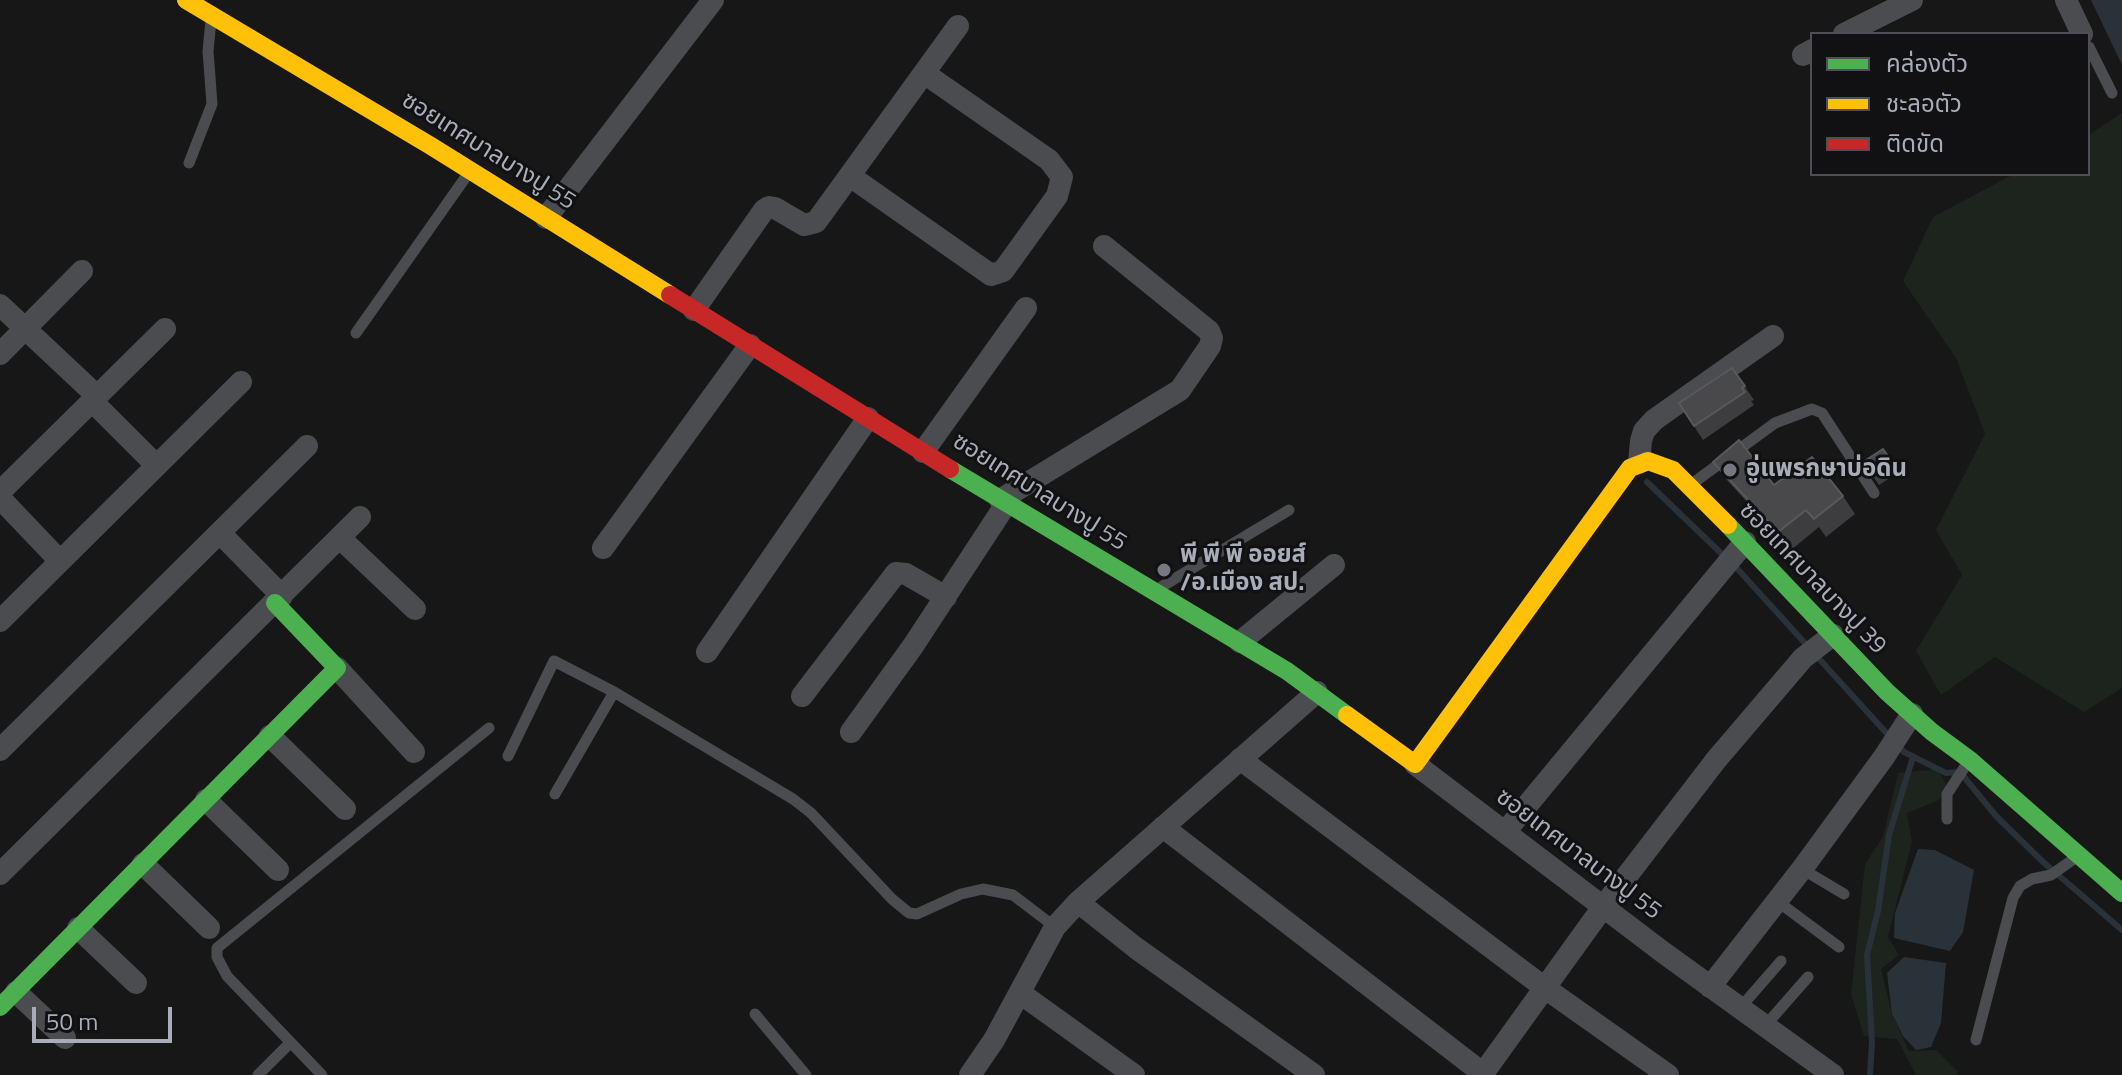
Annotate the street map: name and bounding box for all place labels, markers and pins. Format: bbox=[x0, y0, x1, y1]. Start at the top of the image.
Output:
place label: อู่แพรกษาบ่อดิน bbox=[1746, 456, 1907, 484]
marker: อู่แพรกษาบ่อดิน bbox=[1721, 461, 1739, 479]
place label: พี พี พี ออยส์ /อ.เมือง สป. bbox=[1180, 542, 1306, 598]
marker: พี พี พี ออยส์ /อ.เมือง สป. bbox=[1155, 561, 1173, 579]

